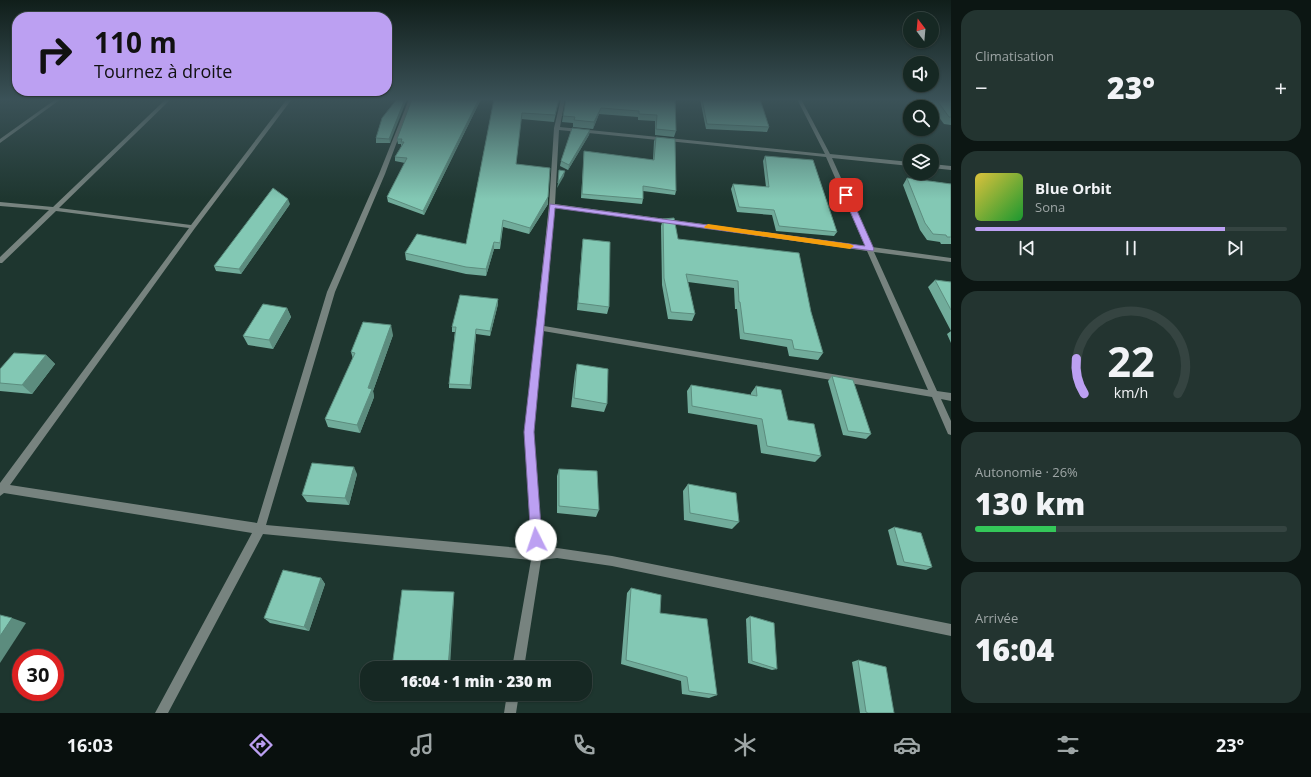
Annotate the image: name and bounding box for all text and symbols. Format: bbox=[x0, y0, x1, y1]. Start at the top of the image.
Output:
north arrow bbox=[903, 12, 939, 48]
map controls bbox=[903, 12, 939, 180]
text: 110 m bbox=[94, 23, 177, 61]
icon: right bbox=[28, 28, 80, 80]
text: Climatisation bbox=[975, 47, 1054, 65]
button: sound bbox=[903, 56, 939, 92]
text: Tournez à droite bbox=[94, 59, 232, 83]
text: 23° bbox=[1107, 67, 1155, 108]
text: − bbox=[975, 72, 988, 102]
text: + bbox=[1274, 72, 1287, 102]
button: search bbox=[903, 100, 939, 136]
button: layers bbox=[903, 144, 939, 180]
pin bbox=[829, 178, 863, 212]
text: Blue Orbit bbox=[1035, 178, 1112, 198]
icon: arrive bbox=[835, 184, 857, 206]
text: Sona bbox=[1035, 198, 1065, 216]
icon: previous bbox=[1016, 237, 1038, 259]
icon: pause bbox=[1120, 237, 1142, 259]
icon: next bbox=[1224, 237, 1246, 259]
text: 22 bbox=[1107, 333, 1155, 389]
text: km/h bbox=[1114, 383, 1148, 402]
text: Autonomie · 26% bbox=[975, 463, 1078, 481]
text: 130 km bbox=[975, 483, 1085, 524]
position arrow bbox=[515, 519, 557, 561]
text: Arrivée bbox=[975, 609, 1018, 627]
text: 16:04 bbox=[975, 629, 1054, 670]
speed limit sign: 30 bbox=[12, 649, 64, 701]
text: 16:04 · 1 min · 230 m bbox=[400, 671, 552, 691]
icon: directions bbox=[247, 731, 275, 759]
icon: music bbox=[408, 731, 436, 759]
icon: phone bbox=[570, 731, 598, 759]
icon: climate bbox=[731, 731, 759, 759]
icon: car bbox=[893, 731, 921, 759]
icon: filters bbox=[1054, 731, 1082, 759]
text: 16:03 bbox=[67, 733, 113, 757]
text: 23° bbox=[1216, 733, 1244, 757]

